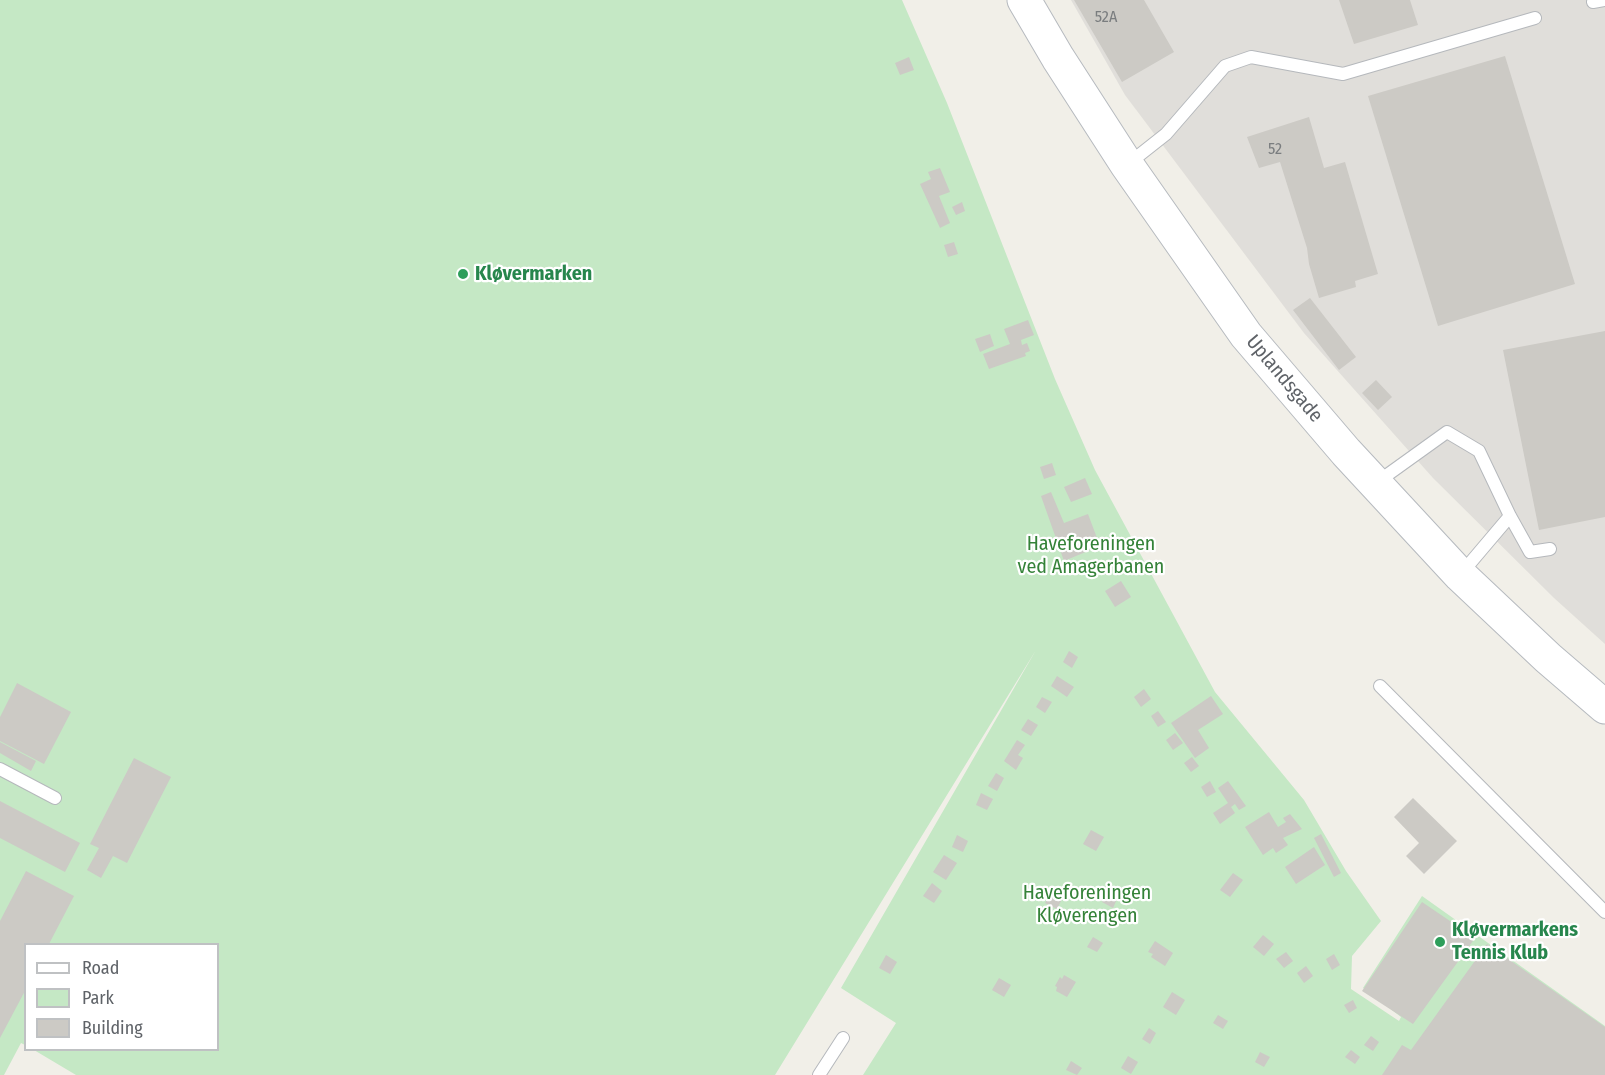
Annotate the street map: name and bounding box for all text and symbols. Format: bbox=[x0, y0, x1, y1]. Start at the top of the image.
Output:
house number: 52A bbox=[1095, 8, 1117, 28]
house number: 52 bbox=[1268, 140, 1282, 160]
place label: Kløvermarken bbox=[475, 262, 592, 286]
marker: Kløvermarken bbox=[456, 267, 470, 281]
street label: Uplandsgade bbox=[1241, 330, 1327, 428]
park label: Haveforeningen ved Amagerbanen bbox=[1018, 532, 1164, 579]
park label: Haveforeningen Kløverengen bbox=[1023, 881, 1151, 928]
place label: Kløvermarkens Tennis Klub bbox=[1452, 918, 1578, 965]
marker: Kløvermarkens Tennis Klub bbox=[1433, 935, 1447, 949]
legend bbox=[24, 943, 219, 1051]
text: Road bbox=[82, 957, 119, 979]
text: Park bbox=[82, 987, 114, 1009]
text: Building bbox=[82, 1017, 143, 1039]

